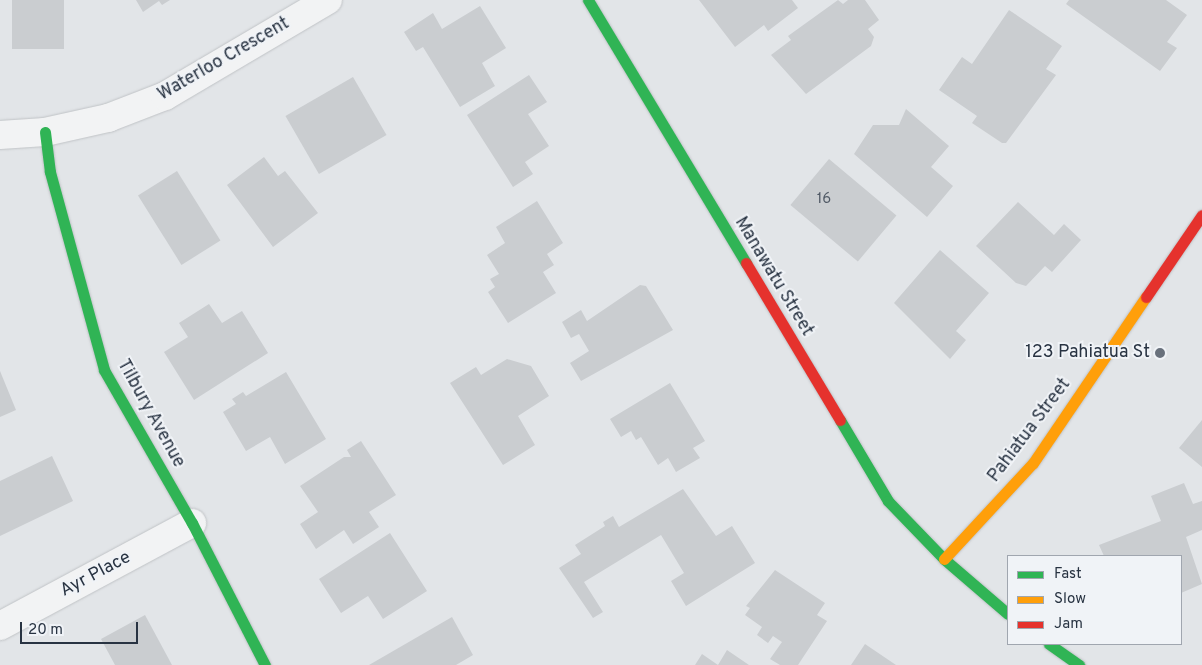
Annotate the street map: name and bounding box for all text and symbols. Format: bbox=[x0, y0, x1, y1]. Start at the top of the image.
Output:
street label: Waterloo Crescent bbox=[154, 14, 294, 106]
house number: 16 bbox=[817, 191, 831, 209]
street label: Manawatu Street bbox=[729, 213, 817, 341]
place label: 123 Pahiatua St bbox=[1025, 342, 1150, 364]
marker: 123 Pahiatua St bbox=[1154, 347, 1166, 359]
street label: Tilbury Avenue bbox=[111, 356, 189, 472]
street label: Pahiatua Street bbox=[984, 375, 1076, 487]
street label: Ayr Place bbox=[57, 547, 135, 603]
legend bbox=[1007, 555, 1182, 645]
text: Fast bbox=[1054, 565, 1082, 584]
text: Slow bbox=[1054, 590, 1086, 609]
scale bar bbox=[22, 612, 140, 644]
text: Jam bbox=[1054, 615, 1083, 634]
text: 20 m bbox=[28, 621, 63, 640]

